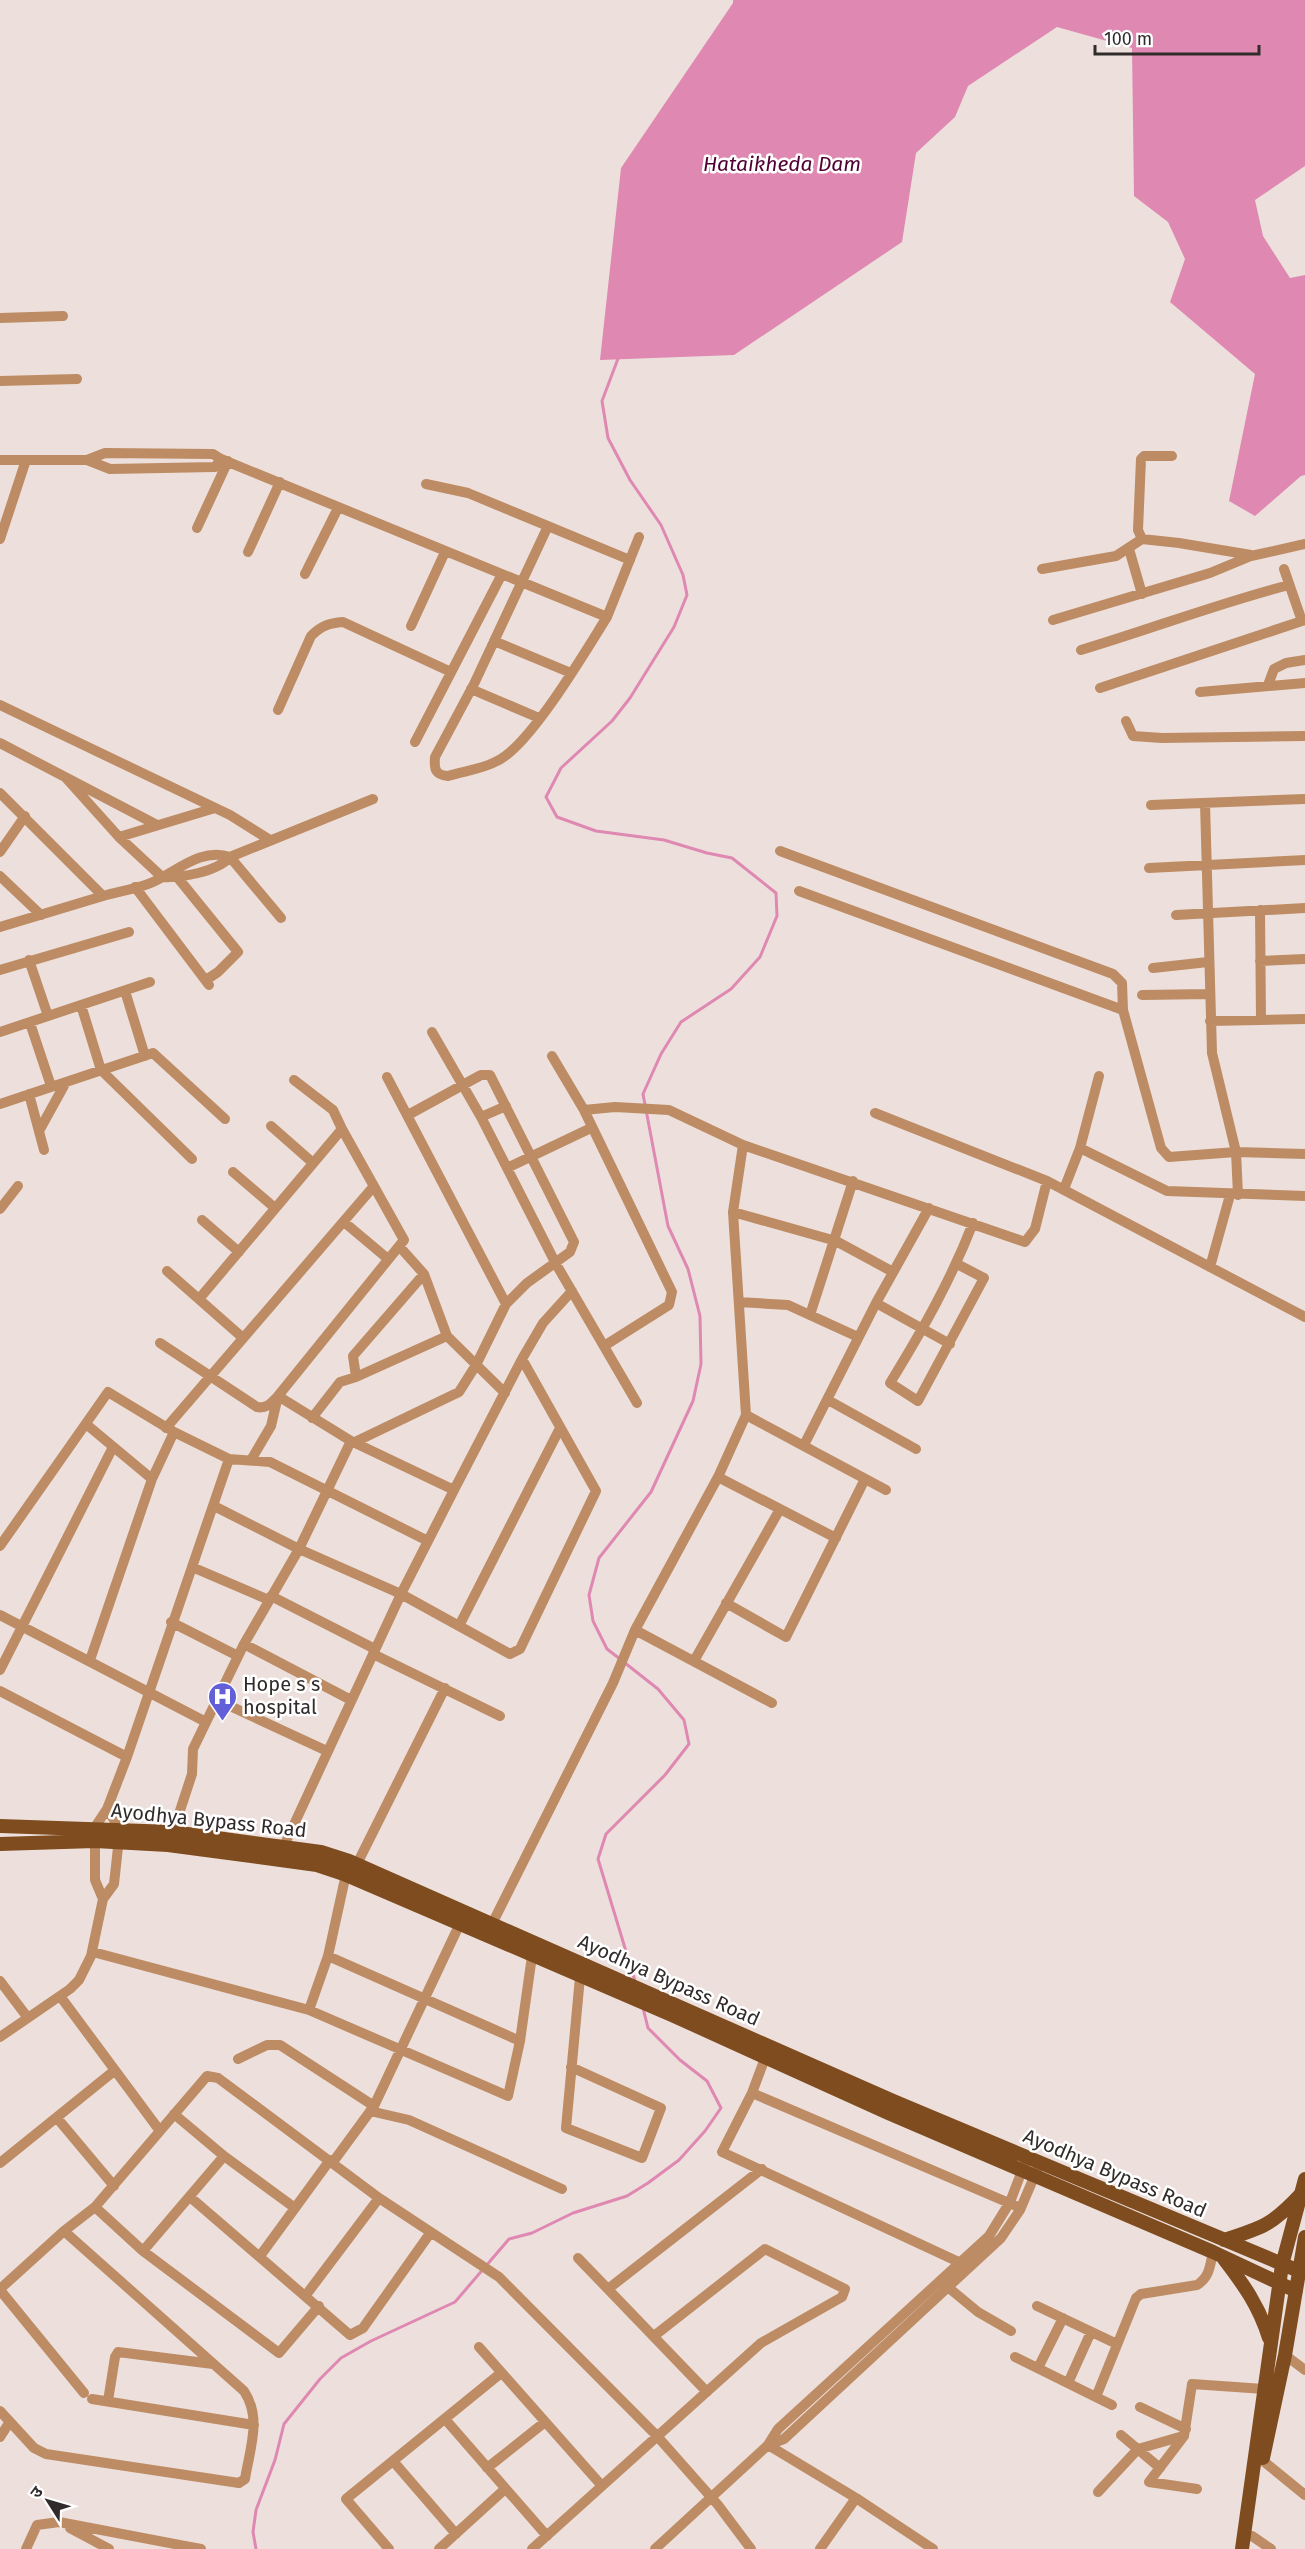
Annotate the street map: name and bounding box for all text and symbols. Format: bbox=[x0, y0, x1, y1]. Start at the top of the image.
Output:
scale bar bbox=[1095, 18, 1258, 56]
text: 100 m bbox=[1104, 28, 1152, 50]
water label: Hataikheda Dam bbox=[703, 151, 861, 177]
place label: Hope s s hospital bbox=[243, 1672, 320, 1719]
hospital icon: Hope s s hospital bbox=[206, 1680, 238, 1722]
street label: Ayodhya Bypass Road bbox=[110, 1798, 308, 1842]
street label: Ayodhya Bypass Road bbox=[574, 1929, 764, 2031]
street label: Ayodhya Bypass Road bbox=[1020, 2124, 1210, 2222]
north arrow bbox=[18, 2471, 78, 2531]
text: उ bbox=[26, 2482, 47, 2502]

